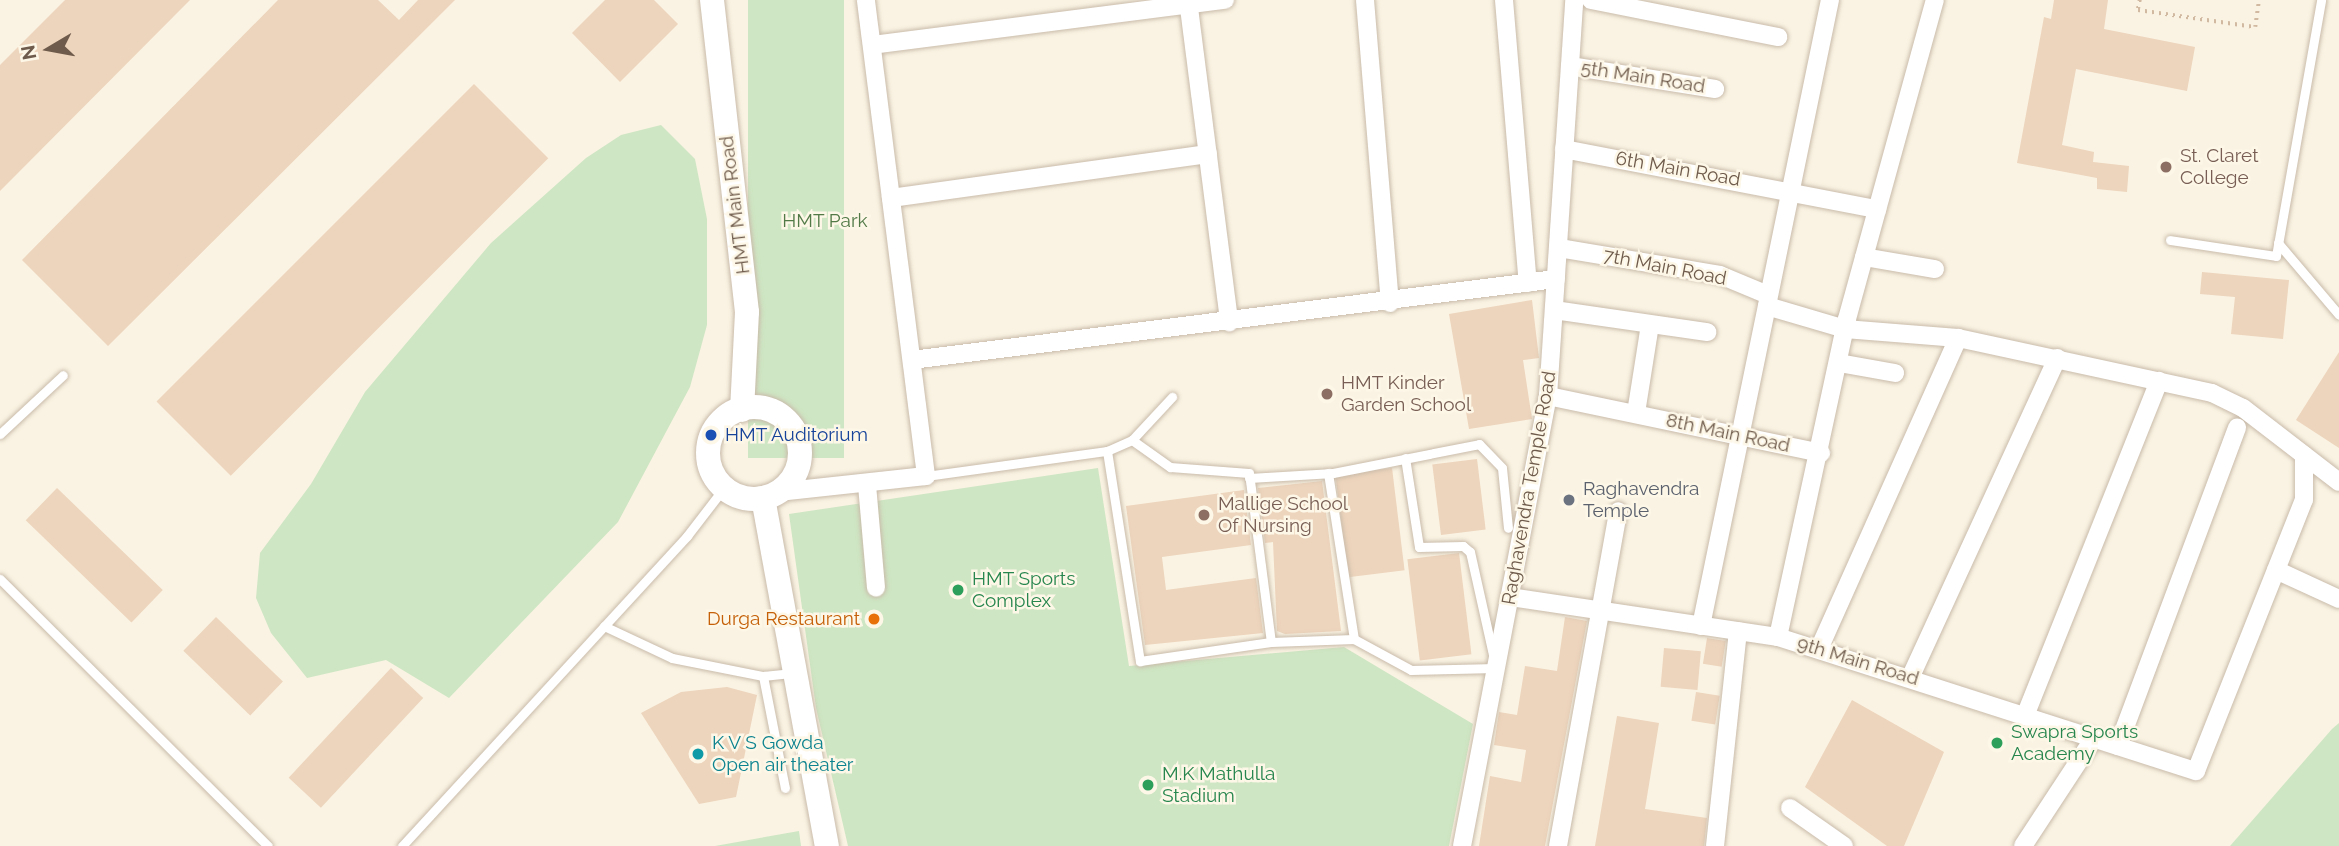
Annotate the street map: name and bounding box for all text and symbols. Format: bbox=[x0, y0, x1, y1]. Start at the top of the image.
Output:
north arrow bbox=[14, 14, 84, 84]
text: N bbox=[16, 44, 40, 62]
street label: 5th Main Road bbox=[1579, 56, 1707, 98]
street label: HMT Main Road bbox=[715, 134, 755, 276]
place label: St. Claret College bbox=[2180, 145, 2259, 189]
street label: 6th Main Road bbox=[1614, 147, 1742, 191]
marker: St. Claret College bbox=[2158, 159, 2174, 175]
park label: HMT Park bbox=[782, 210, 868, 232]
street label: 7th Main Road bbox=[1601, 244, 1729, 290]
street label: Raghavendra Temple Road bbox=[1497, 369, 1561, 607]
place label: HMT Kinder Garden School bbox=[1341, 372, 1471, 416]
marker: HMT Kinder Garden School bbox=[1319, 386, 1335, 402]
street label: 8th Main Road bbox=[1664, 409, 1792, 457]
place label: HMT Auditorium bbox=[725, 424, 869, 446]
marker: HMT Auditorium bbox=[703, 427, 719, 443]
place label: Raghavendra Temple bbox=[1583, 478, 1699, 522]
marker: Raghavendra Temple bbox=[1561, 492, 1577, 508]
place label: Mallige School Of Nursing bbox=[1218, 493, 1348, 537]
marker: Mallige School Of Nursing bbox=[1196, 507, 1212, 523]
place label: HMT Sports Complex bbox=[972, 568, 1076, 612]
marker: HMT Sports Complex bbox=[950, 582, 966, 598]
place label: Durga Restaurant bbox=[707, 608, 860, 630]
marker: Durga Restaurant bbox=[866, 611, 882, 627]
street label: 9th Main Road bbox=[1794, 632, 1922, 690]
place label: Swapra Sports Academy bbox=[2011, 721, 2138, 765]
place label: K V S Gowda Open air theater bbox=[712, 732, 854, 776]
marker: Swapra Sports Academy bbox=[1989, 735, 2005, 751]
marker: K V S Gowda Open air theater bbox=[690, 746, 706, 762]
place label: M.K Mathulla Stadium bbox=[1162, 763, 1276, 807]
marker: M.K Mathulla Stadium bbox=[1140, 777, 1156, 793]

